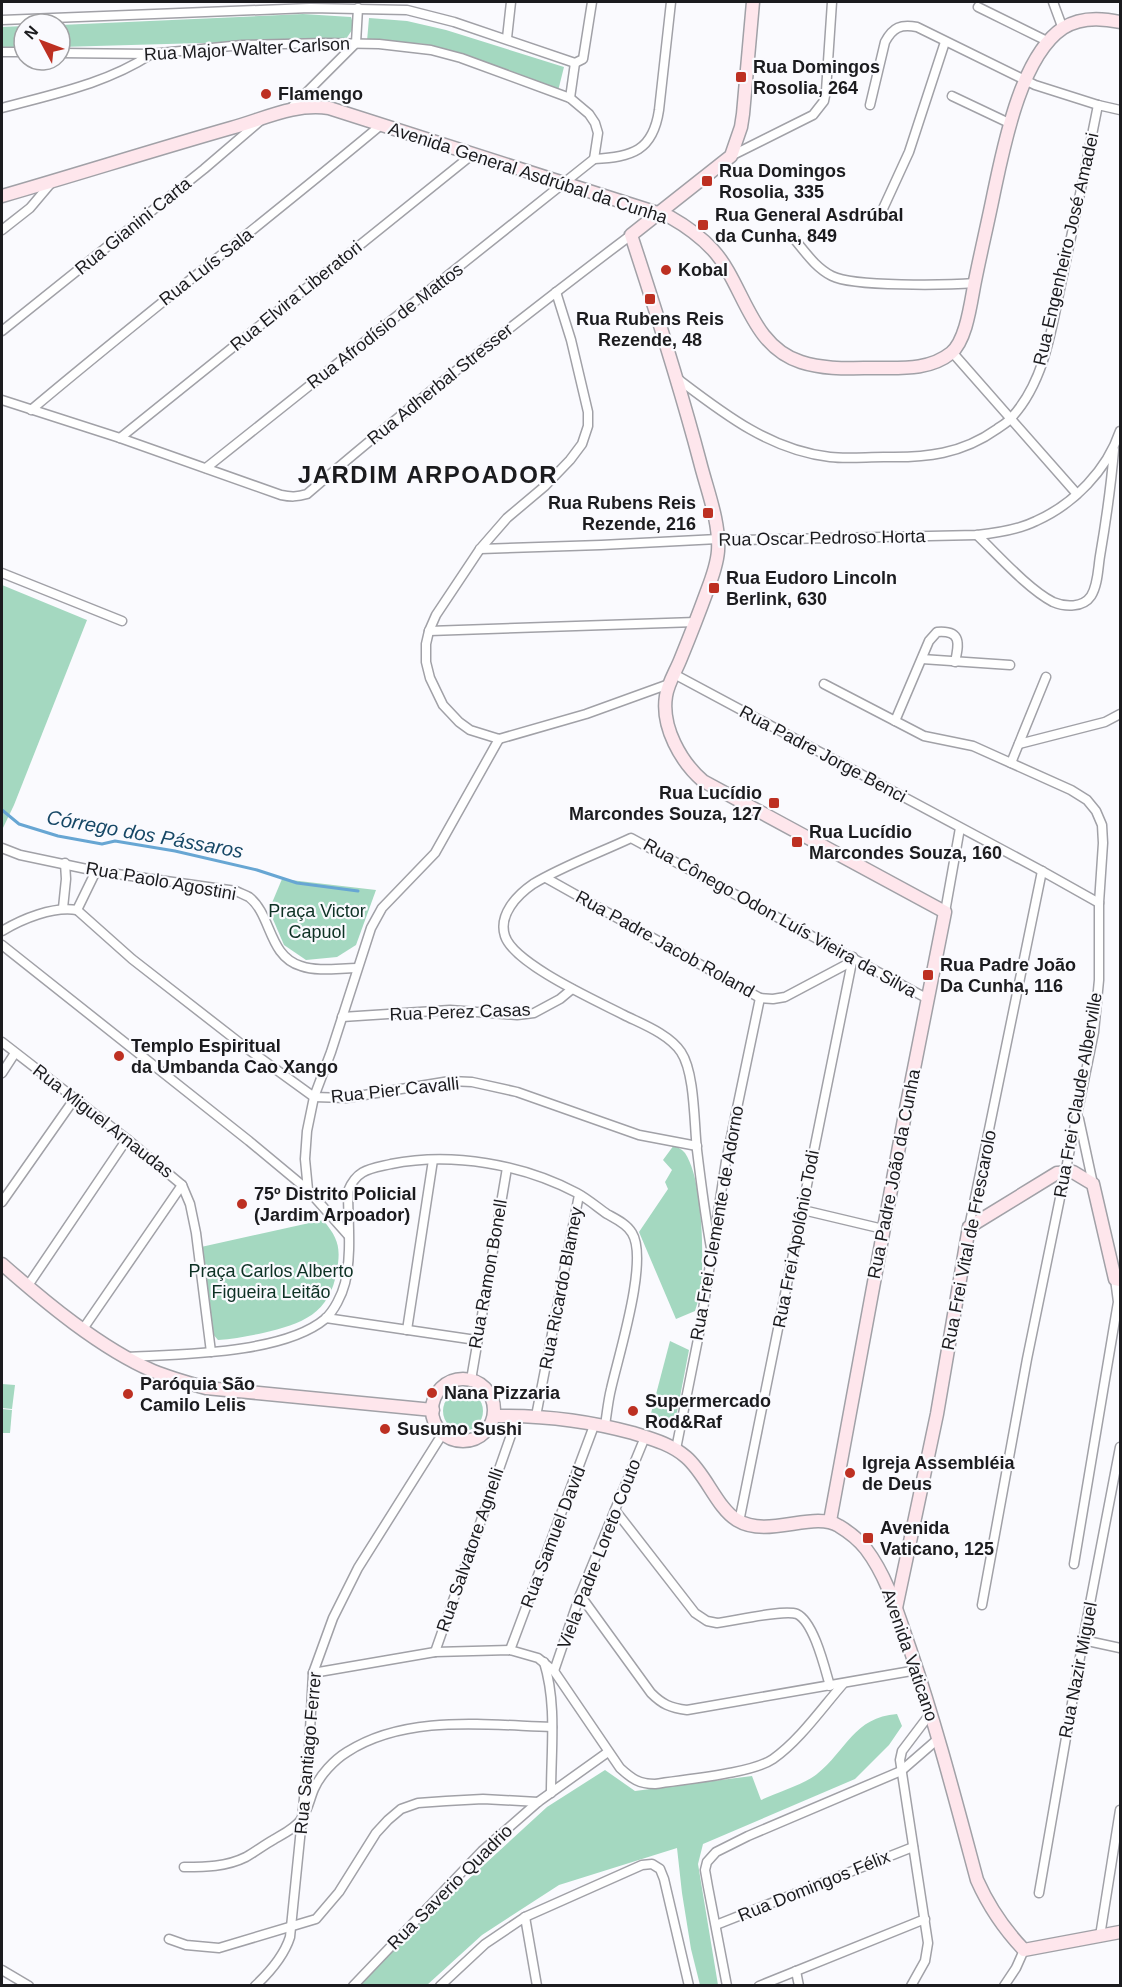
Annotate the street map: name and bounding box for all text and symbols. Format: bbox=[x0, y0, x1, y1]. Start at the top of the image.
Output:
north arrow bbox=[12, 12, 72, 72]
text: N bbox=[21, 23, 41, 42]
street label: Rua Major Walter Carlson bbox=[143, 34, 351, 64]
place label: Rua Domingos Rosolia, 264 bbox=[753, 57, 880, 98]
marker: Rua Domingos Rosolia, 264 bbox=[734, 70, 748, 84]
place label: Flamengo bbox=[278, 84, 363, 104]
marker: Flamengo bbox=[259, 87, 273, 101]
street label: Avenida General Asdrúbal da Cunha bbox=[386, 118, 671, 228]
street label: Rua Engenheiro José Amadei bbox=[1029, 131, 1103, 367]
place label: Rua Domingos Rosolia, 335 bbox=[719, 161, 846, 202]
street label: Rua Gianini Carta bbox=[71, 173, 196, 279]
marker: Rua Domingos Rosolia, 335 bbox=[700, 174, 714, 188]
place label: Rua General Asdrúbal da Cunha, 849 bbox=[715, 205, 903, 246]
marker: Rua General Asdrúbal da Cunha, 849 bbox=[696, 218, 710, 232]
street label: Rua Luís Sala bbox=[155, 224, 257, 310]
street label: Rua Elvira Liberatori bbox=[226, 237, 366, 355]
street label: Rua Afrodísio de Mattos bbox=[303, 259, 467, 393]
place label: Kobal bbox=[678, 260, 728, 280]
marker: Kobal bbox=[659, 263, 673, 277]
marker: Rua Rubens Reis Rezende, 48 bbox=[643, 292, 657, 306]
place label: Rua Rubens Reis Rezende, 48 bbox=[576, 309, 724, 350]
street label: Rua Adherbal Stresser bbox=[363, 319, 517, 449]
district label: JARDIM ARPOADOR bbox=[298, 461, 558, 488]
place label: Rua Rubens Reis Rezende, 216 bbox=[548, 493, 696, 534]
marker: Rua Rubens Reis Rezende, 216 bbox=[701, 506, 715, 520]
street label: Rua Oscar Pedroso Horta bbox=[718, 526, 927, 550]
place label: Rua Eudoro Lincoln Berlink, 630 bbox=[726, 568, 897, 609]
marker: Rua Eudoro Lincoln Berlink, 630 bbox=[707, 581, 721, 595]
street label: Rua Padre Jorge Benci bbox=[736, 701, 910, 807]
place label: Rua Lucídio Marcondes Souza, 127 bbox=[569, 783, 762, 824]
marker: Rua Lucídio Marcondes Souza, 127 bbox=[767, 796, 781, 810]
water label: Córrego dos Pássaros bbox=[45, 806, 245, 862]
place label: Rua Lucídio Marcondes Souza, 160 bbox=[809, 822, 1002, 863]
street label: Rua Cônego Odon Luís Vieira da Silva bbox=[640, 834, 921, 1002]
marker: Rua Lucídio Marcondes Souza, 160 bbox=[790, 835, 804, 849]
street label: Rua Paolo Agostini bbox=[84, 858, 238, 904]
street label: Rua Padre Jacob Roland bbox=[572, 886, 758, 1002]
park label: Praça Victor Capuol bbox=[268, 901, 366, 942]
place label: Rua Padre João Da Cunha, 116 bbox=[940, 955, 1076, 996]
marker: Rua Padre João Da Cunha, 116 bbox=[921, 968, 935, 982]
street label: Rua Frei Claude Alberville bbox=[1050, 991, 1106, 1199]
street label: Rua Perez Casas bbox=[389, 1000, 531, 1024]
place label: Templo Espiritual da Umbanda Cao Xango bbox=[131, 1036, 338, 1077]
marker: Templo Espiritual da Umbanda Cao Xango bbox=[112, 1049, 126, 1063]
street label: Rua Miguel Arnaudas bbox=[29, 1060, 177, 1182]
street label: Rua Padre João da Cunha bbox=[864, 1067, 924, 1281]
street label: Rua Pier Cavalli bbox=[330, 1073, 460, 1107]
street label: Rua Frei Clemente de Adorno bbox=[686, 1104, 748, 1342]
street label: Rua Frei Vital de Frescarolo bbox=[938, 1128, 1000, 1352]
street label: Rua Frei Apolônio Todi bbox=[769, 1148, 823, 1330]
place label: 75º Distrito Policial (Jardim Arpoador) bbox=[254, 1184, 417, 1225]
marker: 75º Distrito Policial (Jardim Arpoador) bbox=[235, 1197, 249, 1211]
street label: Rua Ramon Bonell bbox=[465, 1198, 511, 1350]
street label: Rua Ricardo Blamey bbox=[535, 1205, 587, 1371]
park label: Praça Carlos Alberto Figueira Leitão bbox=[188, 1261, 354, 1302]
place label: Paróquia São Camilo Lelis bbox=[140, 1374, 255, 1415]
place label: Nana Pizzaria bbox=[444, 1383, 561, 1403]
marker: Nana Pizzaria bbox=[425, 1386, 439, 1400]
marker: Paróquia São Camilo Lelis bbox=[121, 1387, 135, 1401]
place label: Supermercado Rod&Raf bbox=[645, 1391, 771, 1432]
marker: Supermercado Rod&Raf bbox=[626, 1404, 640, 1418]
place label: Susumo Sushi bbox=[397, 1419, 522, 1439]
marker: Susumo Sushi bbox=[378, 1422, 392, 1436]
place label: Igreja Assembléia de Deus bbox=[862, 1453, 1015, 1494]
street label: Viela Padre Loreto Couto bbox=[554, 1456, 644, 1652]
street label: Rua Samuel David bbox=[517, 1463, 589, 1611]
street label: Rua Salvatore Agnelli bbox=[433, 1465, 507, 1635]
marker: Igreja Assembléia de Deus bbox=[843, 1466, 857, 1480]
place label: Avenida Vaticano, 125 bbox=[880, 1518, 994, 1559]
marker: Avenida Vaticano, 125 bbox=[861, 1531, 875, 1545]
street label: Avenida Vaticano bbox=[878, 1586, 942, 1724]
street label: Rua Nazir Miguel bbox=[1055, 1600, 1101, 1740]
street label: Rua Santiago Ferrer bbox=[291, 1671, 325, 1835]
street label: Rua Saverio Quadrio bbox=[383, 1820, 517, 1954]
street label: Rua Domingos Félix bbox=[735, 1846, 893, 1926]

